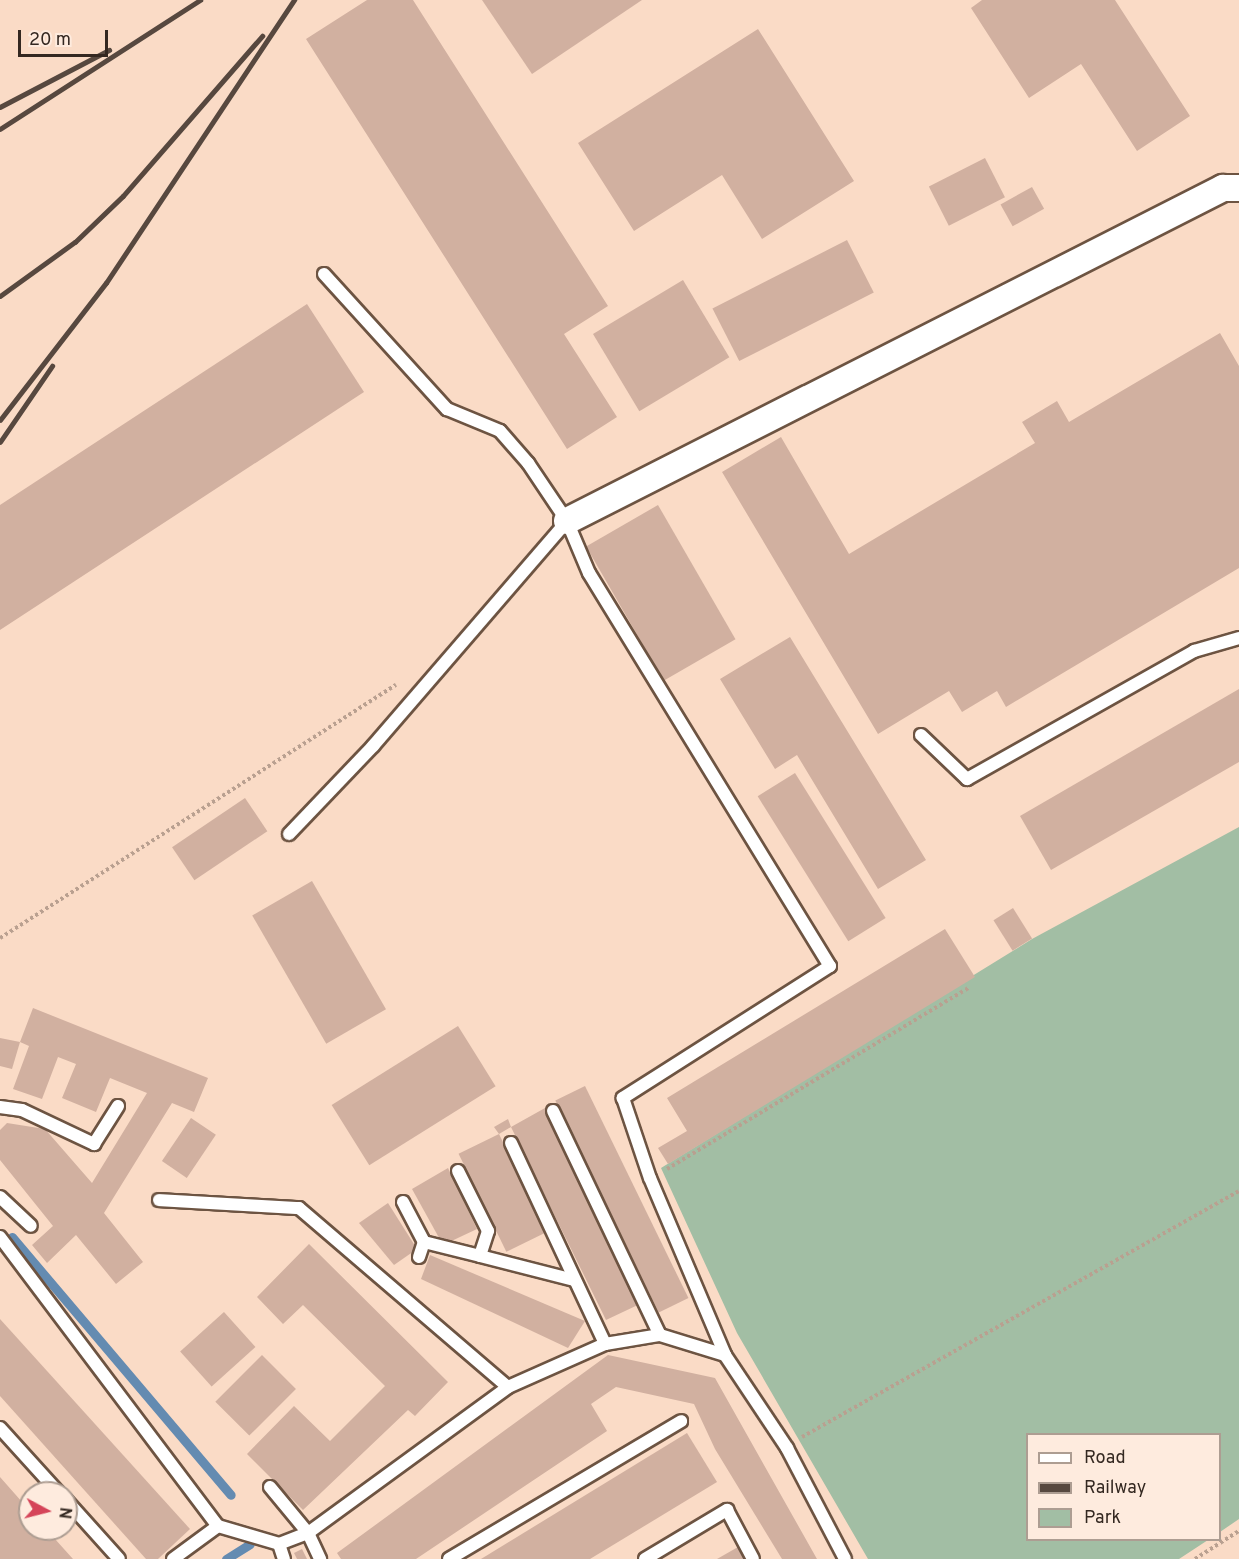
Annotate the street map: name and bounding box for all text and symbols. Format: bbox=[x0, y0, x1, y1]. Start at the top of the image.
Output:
scale bar bbox=[21, 18, 111, 56]
text: 20 m bbox=[29, 29, 71, 52]
legend bbox=[1026, 1433, 1221, 1541]
text: Road bbox=[1084, 1447, 1126, 1470]
text: Railway bbox=[1084, 1477, 1146, 1500]
north arrow bbox=[18, 1481, 78, 1541]
text: N bbox=[53, 1506, 75, 1520]
text: Park bbox=[1084, 1507, 1121, 1530]

